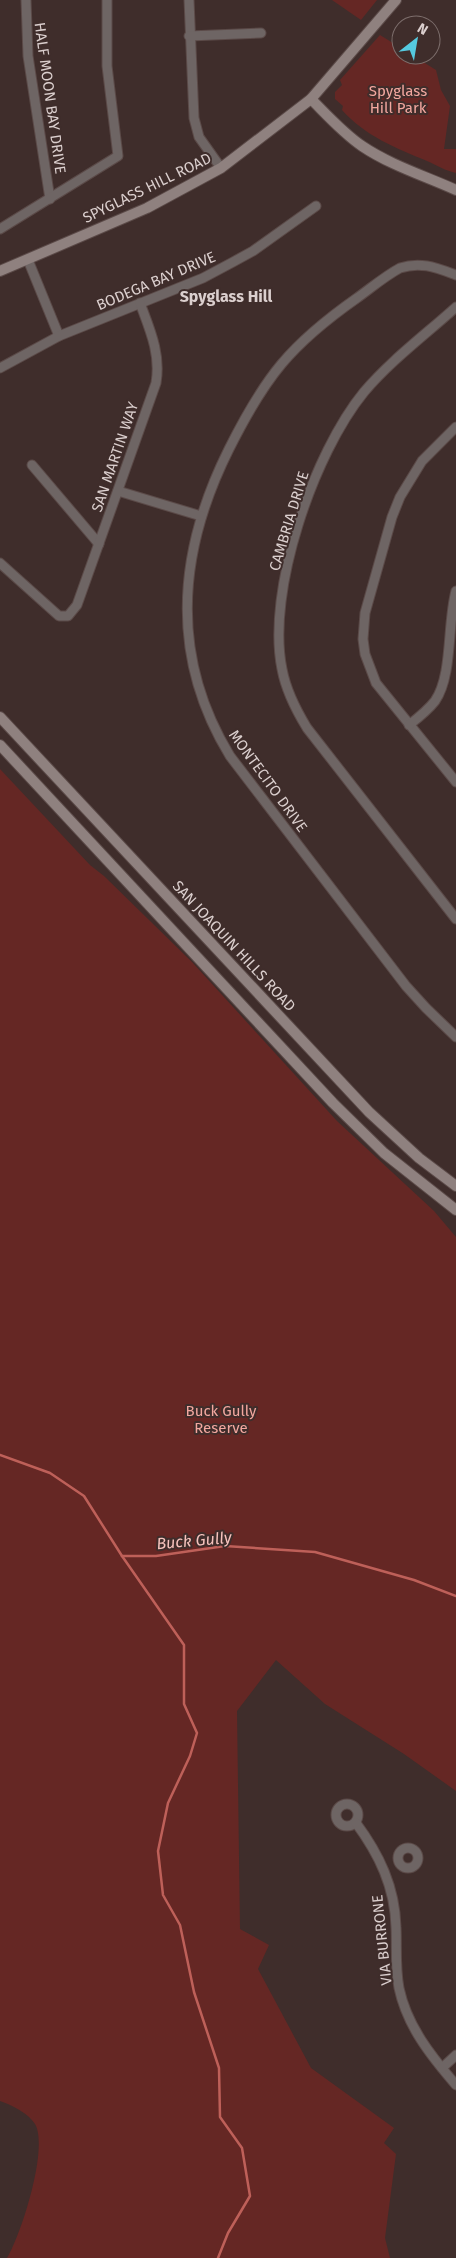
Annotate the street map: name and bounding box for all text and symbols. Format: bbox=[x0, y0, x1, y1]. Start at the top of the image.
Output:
north arrow bbox=[391, 15, 441, 65]
text: N bbox=[414, 20, 431, 39]
street label: HALF MOON BAY DRIVE bbox=[30, 21, 70, 175]
park label: Spyglass Hill Park bbox=[369, 82, 427, 117]
street label: SPYGLASS HILL ROAD bbox=[80, 149, 214, 227]
street label: BODEGA BAY DRIVE bbox=[94, 248, 218, 314]
district label: Spyglass Hill bbox=[180, 287, 273, 306]
street label: SAN MARTIN WAY bbox=[88, 399, 142, 514]
street label: CAMBRIA DRIVE bbox=[265, 469, 313, 573]
street label: MONTECITO DRIVE bbox=[225, 726, 311, 836]
street label: SAN JOAQUIN HILLS ROAD bbox=[169, 877, 299, 1015]
park label: Buck Gully Reserve bbox=[186, 1402, 257, 1437]
water label: Buck Gully bbox=[156, 1528, 234, 1553]
street label: VIA BURRONE bbox=[368, 1894, 396, 1986]

